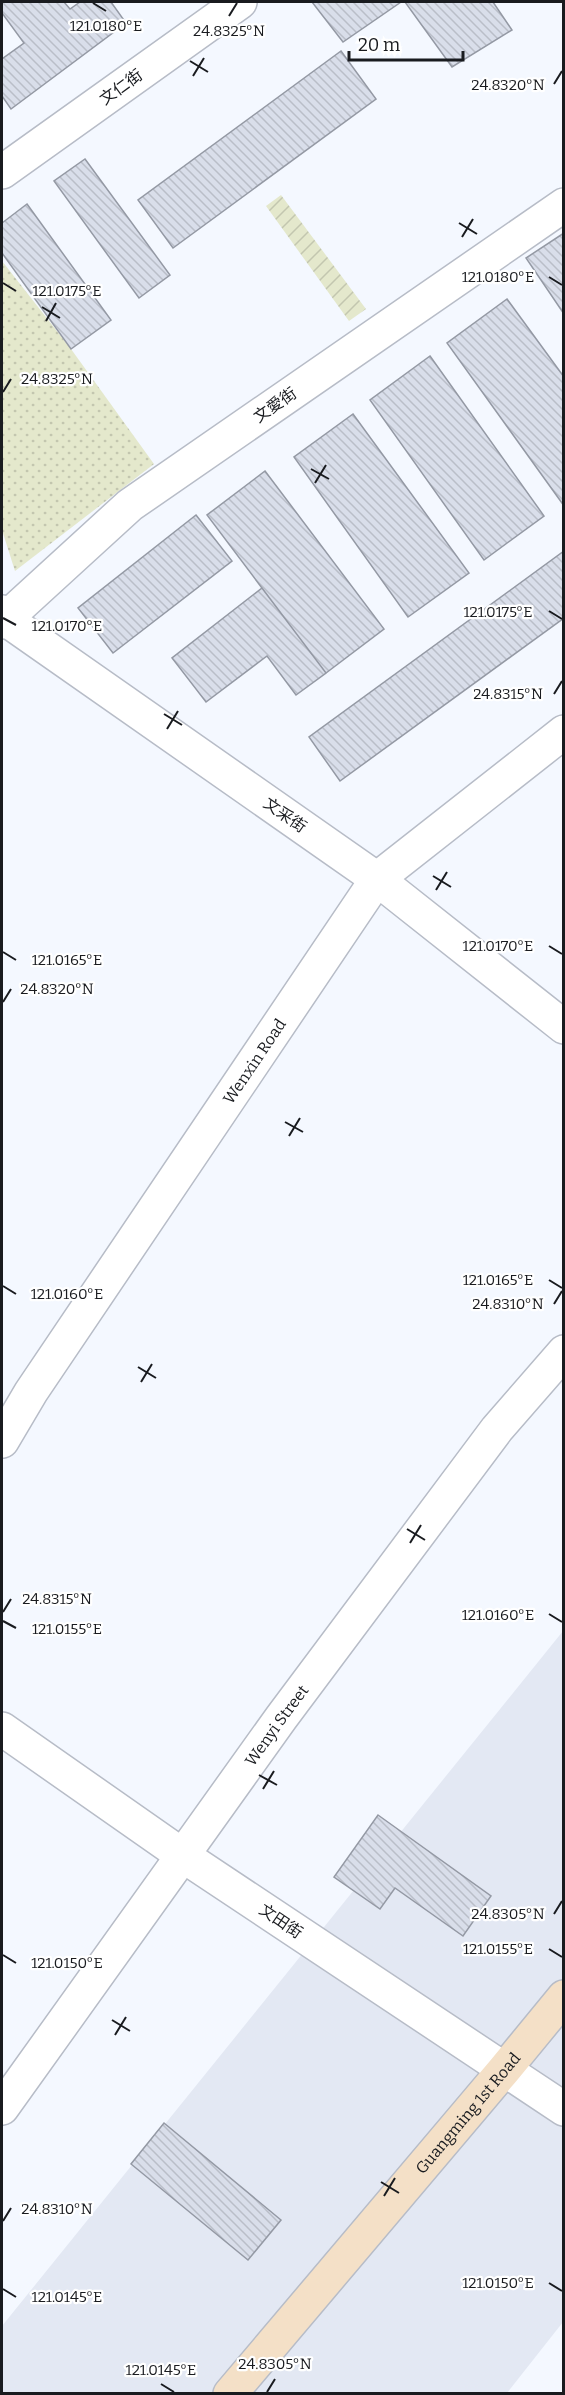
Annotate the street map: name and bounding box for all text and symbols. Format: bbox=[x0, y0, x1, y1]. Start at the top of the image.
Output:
text: 121.0180°E bbox=[70, 17, 142, 35]
text: 24.8325°N bbox=[193, 22, 265, 40]
scale bar bbox=[349, 24, 463, 62]
text: 20 m bbox=[358, 34, 400, 56]
street label: 文仁街 bbox=[96, 65, 146, 109]
text: 24.8320°N bbox=[471, 76, 545, 94]
text: 121.0180°E bbox=[462, 268, 534, 286]
text: 121.0175°E bbox=[32, 282, 102, 300]
text: 24.8325°N bbox=[21, 370, 93, 388]
street label: 文愛街 bbox=[250, 383, 300, 427]
text: 121.0175°E bbox=[463, 603, 533, 621]
text: 121.0170°E bbox=[32, 617, 102, 635]
text: 24.8315°N bbox=[473, 685, 543, 703]
street label: 文采街 bbox=[260, 793, 310, 837]
text: 121.0170°E bbox=[463, 937, 533, 955]
text: 121.0165°E bbox=[32, 951, 102, 969]
text: 24.8320°N bbox=[20, 980, 94, 998]
street label: Wenxin Road bbox=[219, 1015, 290, 1107]
text: 121.0165°E bbox=[463, 1271, 533, 1289]
text: 121.0160°E bbox=[31, 1285, 103, 1303]
text: 24.8310°N bbox=[472, 1295, 544, 1313]
text: 24.8315°N bbox=[22, 1590, 92, 1608]
text: 121.0160°E bbox=[462, 1606, 534, 1624]
text: 121.0155°E bbox=[32, 1620, 102, 1638]
street label: Wenyi Street bbox=[241, 1681, 312, 1769]
street label: 文田街 bbox=[256, 1900, 306, 1942]
text: 24.8305°N bbox=[471, 1905, 545, 1923]
text: 121.0155°E bbox=[463, 1940, 533, 1958]
text: 121.0150°E bbox=[31, 1954, 103, 1972]
street label: Guangming 1st Road bbox=[411, 2048, 524, 2177]
text: 24.8310°N bbox=[21, 2200, 93, 2218]
text: 121.0150°E bbox=[462, 2274, 534, 2292]
text: 121.0145°E bbox=[32, 2288, 102, 2306]
text: 24.8305°N bbox=[238, 2355, 312, 2373]
text: 121.0145°E bbox=[126, 2361, 196, 2379]

